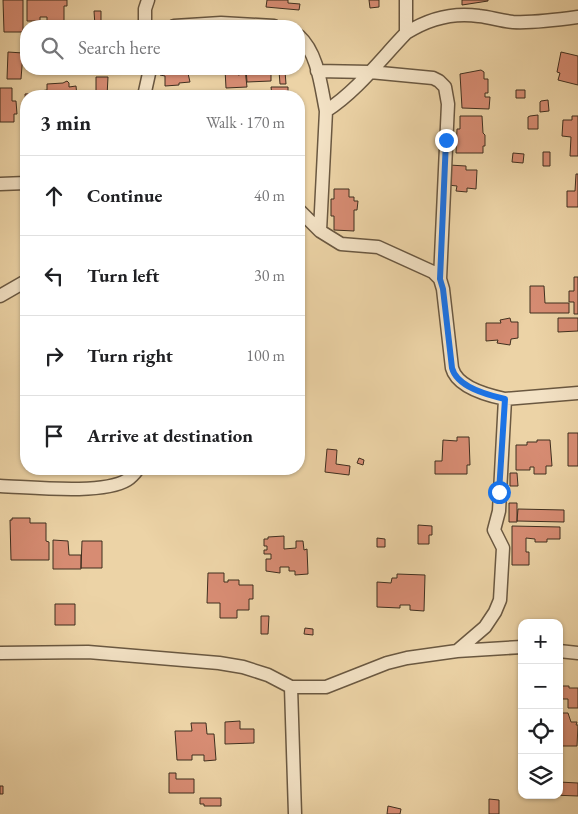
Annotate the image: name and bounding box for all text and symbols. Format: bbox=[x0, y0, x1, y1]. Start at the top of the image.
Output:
search box bbox=[20, 20, 305, 75]
icon: search bbox=[38, 34, 66, 62]
text: Search here bbox=[78, 35, 160, 60]
text: 3 min bbox=[40, 109, 91, 136]
text: Walk · 170 m bbox=[206, 112, 285, 133]
route end bbox=[435, 129, 458, 152]
icon: ahead bbox=[40, 182, 68, 210]
text: Continue bbox=[87, 183, 162, 208]
text: 40 m bbox=[254, 185, 285, 206]
icon: left bbox=[40, 262, 68, 290]
text: Turn left bbox=[87, 263, 159, 288]
text: 30 m bbox=[254, 265, 285, 286]
icon: right bbox=[40, 342, 68, 370]
text: Turn right bbox=[87, 343, 173, 368]
text: 100 m bbox=[246, 345, 285, 366]
icon: arrive bbox=[40, 422, 68, 450]
text: Arrive at destination bbox=[87, 423, 253, 448]
route start bbox=[488, 481, 511, 504]
map controls bbox=[518, 619, 563, 799]
button: + bbox=[518, 619, 563, 664]
button: − bbox=[518, 664, 563, 709]
button: locate bbox=[518, 709, 563, 754]
button: layers bbox=[518, 754, 563, 799]

